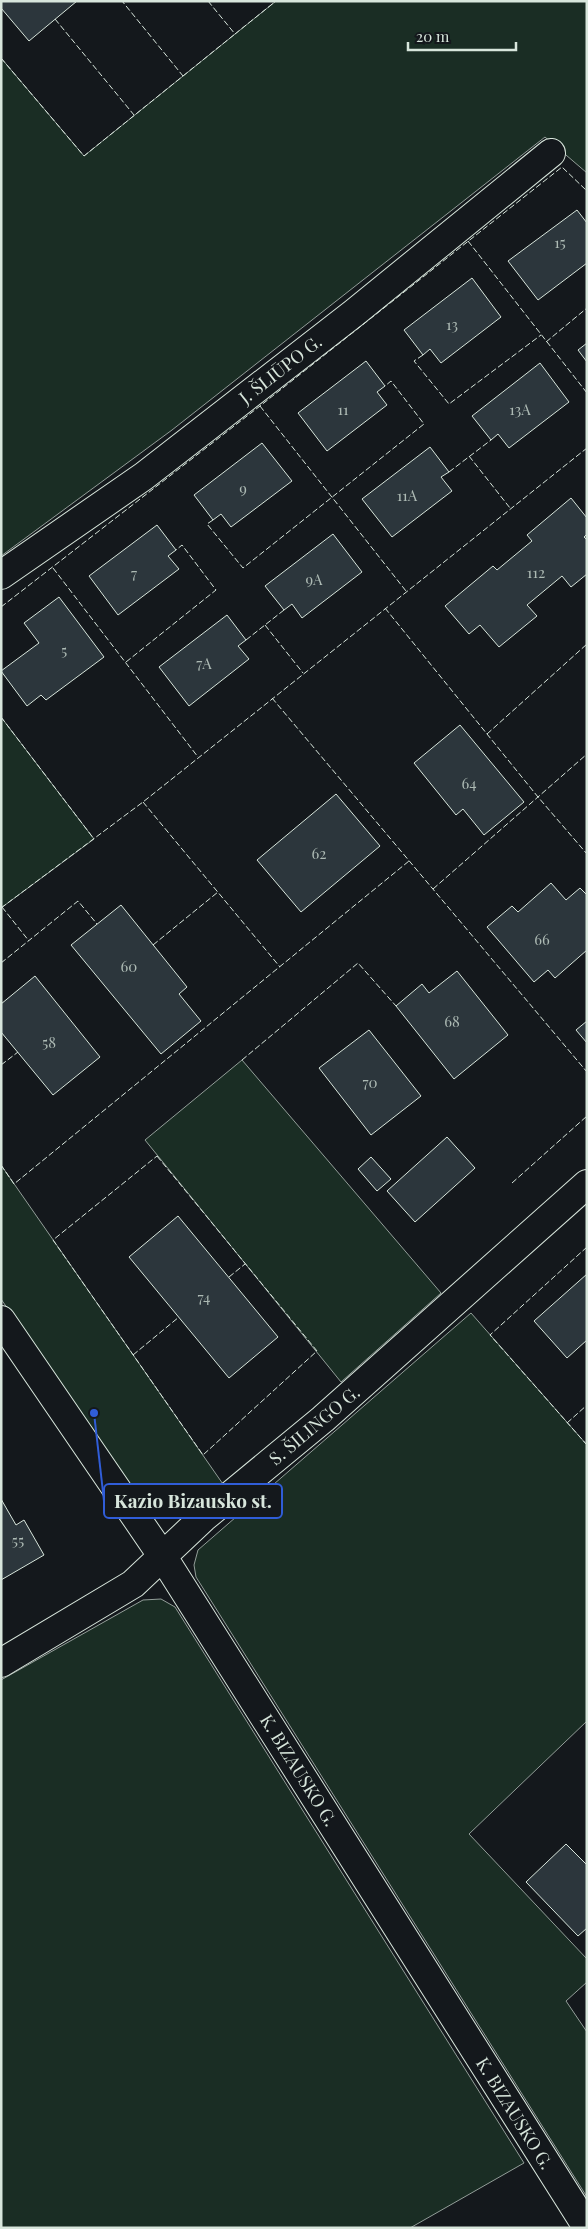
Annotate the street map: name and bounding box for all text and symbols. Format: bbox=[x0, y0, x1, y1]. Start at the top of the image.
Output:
scale bar bbox=[408, 20, 516, 52]
text: 20 m bbox=[416, 26, 450, 46]
house number: 15 bbox=[554, 232, 566, 252]
house number: 13 bbox=[446, 314, 458, 334]
street label: J. ŠLIŪPO G. bbox=[233, 329, 326, 409]
house number: 11 bbox=[337, 399, 349, 419]
house number: 13A bbox=[509, 399, 531, 419]
house number: 9 bbox=[239, 478, 247, 498]
house number: 11A bbox=[397, 485, 418, 505]
house number: 112 bbox=[527, 562, 545, 582]
house number: 7 bbox=[131, 563, 137, 583]
house number: 9A bbox=[305, 569, 323, 589]
house number: 5 bbox=[61, 640, 67, 660]
house number: 7A bbox=[196, 653, 212, 673]
house number: 64 bbox=[461, 773, 477, 793]
house number: 62 bbox=[312, 843, 326, 863]
house number: 66 bbox=[534, 929, 550, 949]
house number: 60 bbox=[121, 956, 137, 976]
house number: 68 bbox=[444, 1011, 460, 1031]
house number: 58 bbox=[42, 1032, 56, 1052]
house number: 70 bbox=[362, 1072, 378, 1092]
house number: 74 bbox=[198, 1287, 211, 1307]
street label: S. ŠILINGO G. bbox=[264, 1380, 364, 1470]
callout: Kazio Bizausko st. bbox=[104, 1484, 282, 1518]
text: Kazio Bizausko st. bbox=[114, 1487, 272, 1513]
house number: 55 bbox=[12, 1530, 24, 1550]
street label: K. BIZAUSKO G. bbox=[255, 1709, 343, 1831]
street label: K. BIZAUSKO G. bbox=[471, 2052, 559, 2174]

